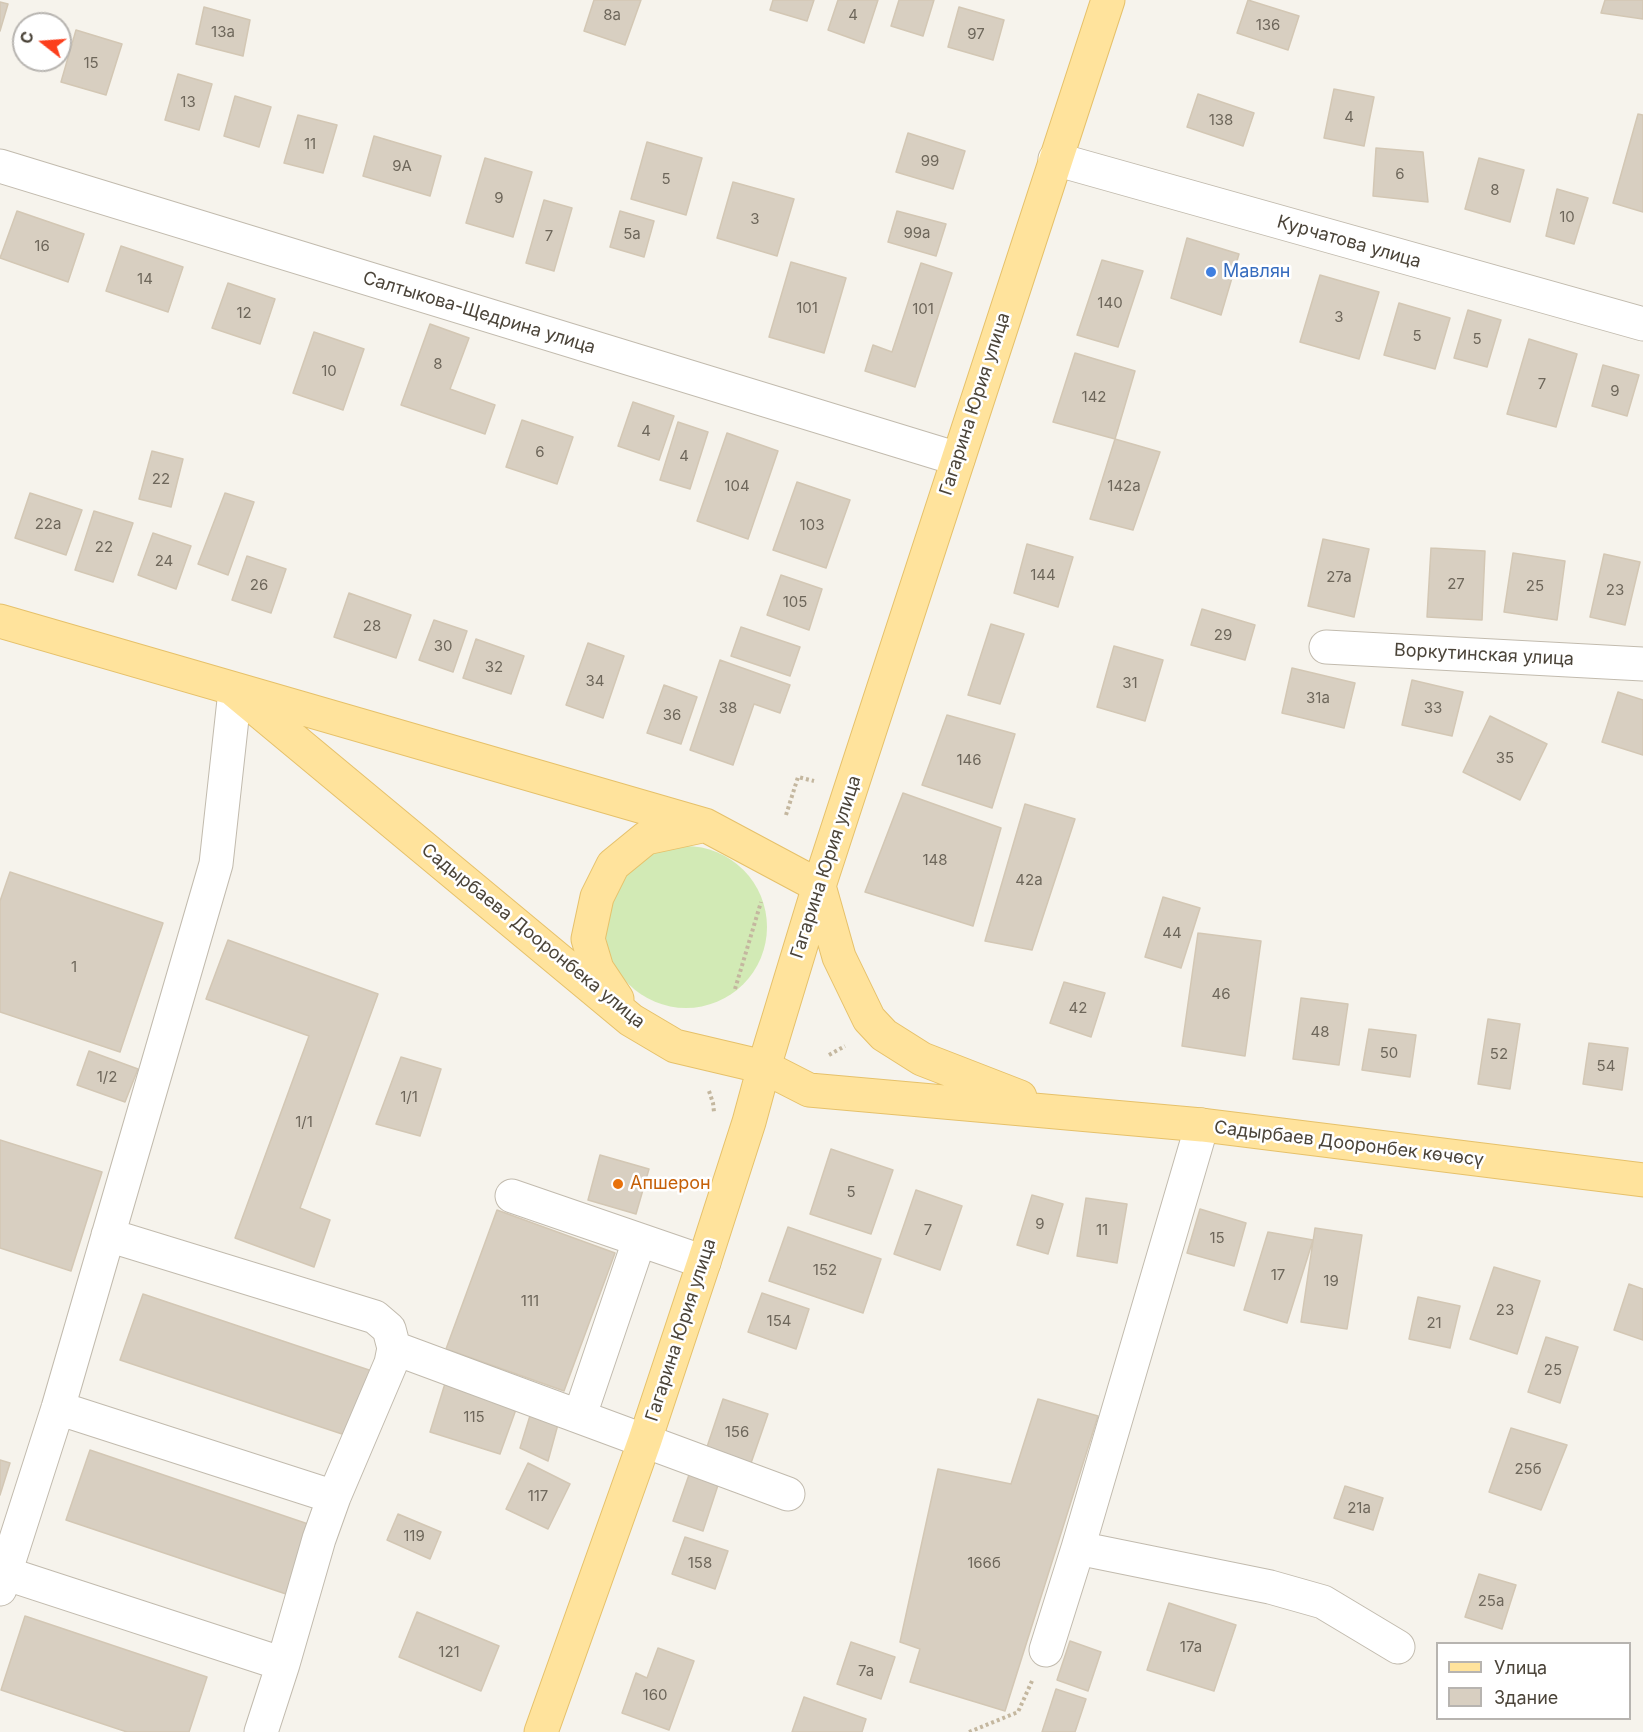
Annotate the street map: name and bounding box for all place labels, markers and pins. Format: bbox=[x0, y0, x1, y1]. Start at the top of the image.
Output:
place label: Мавлян bbox=[1223, 261, 1291, 283]
marker: Мавлян bbox=[1204, 265, 1218, 279]
place label: Апшерон bbox=[630, 1173, 711, 1195]
marker: Апшерон bbox=[611, 1177, 625, 1191]

